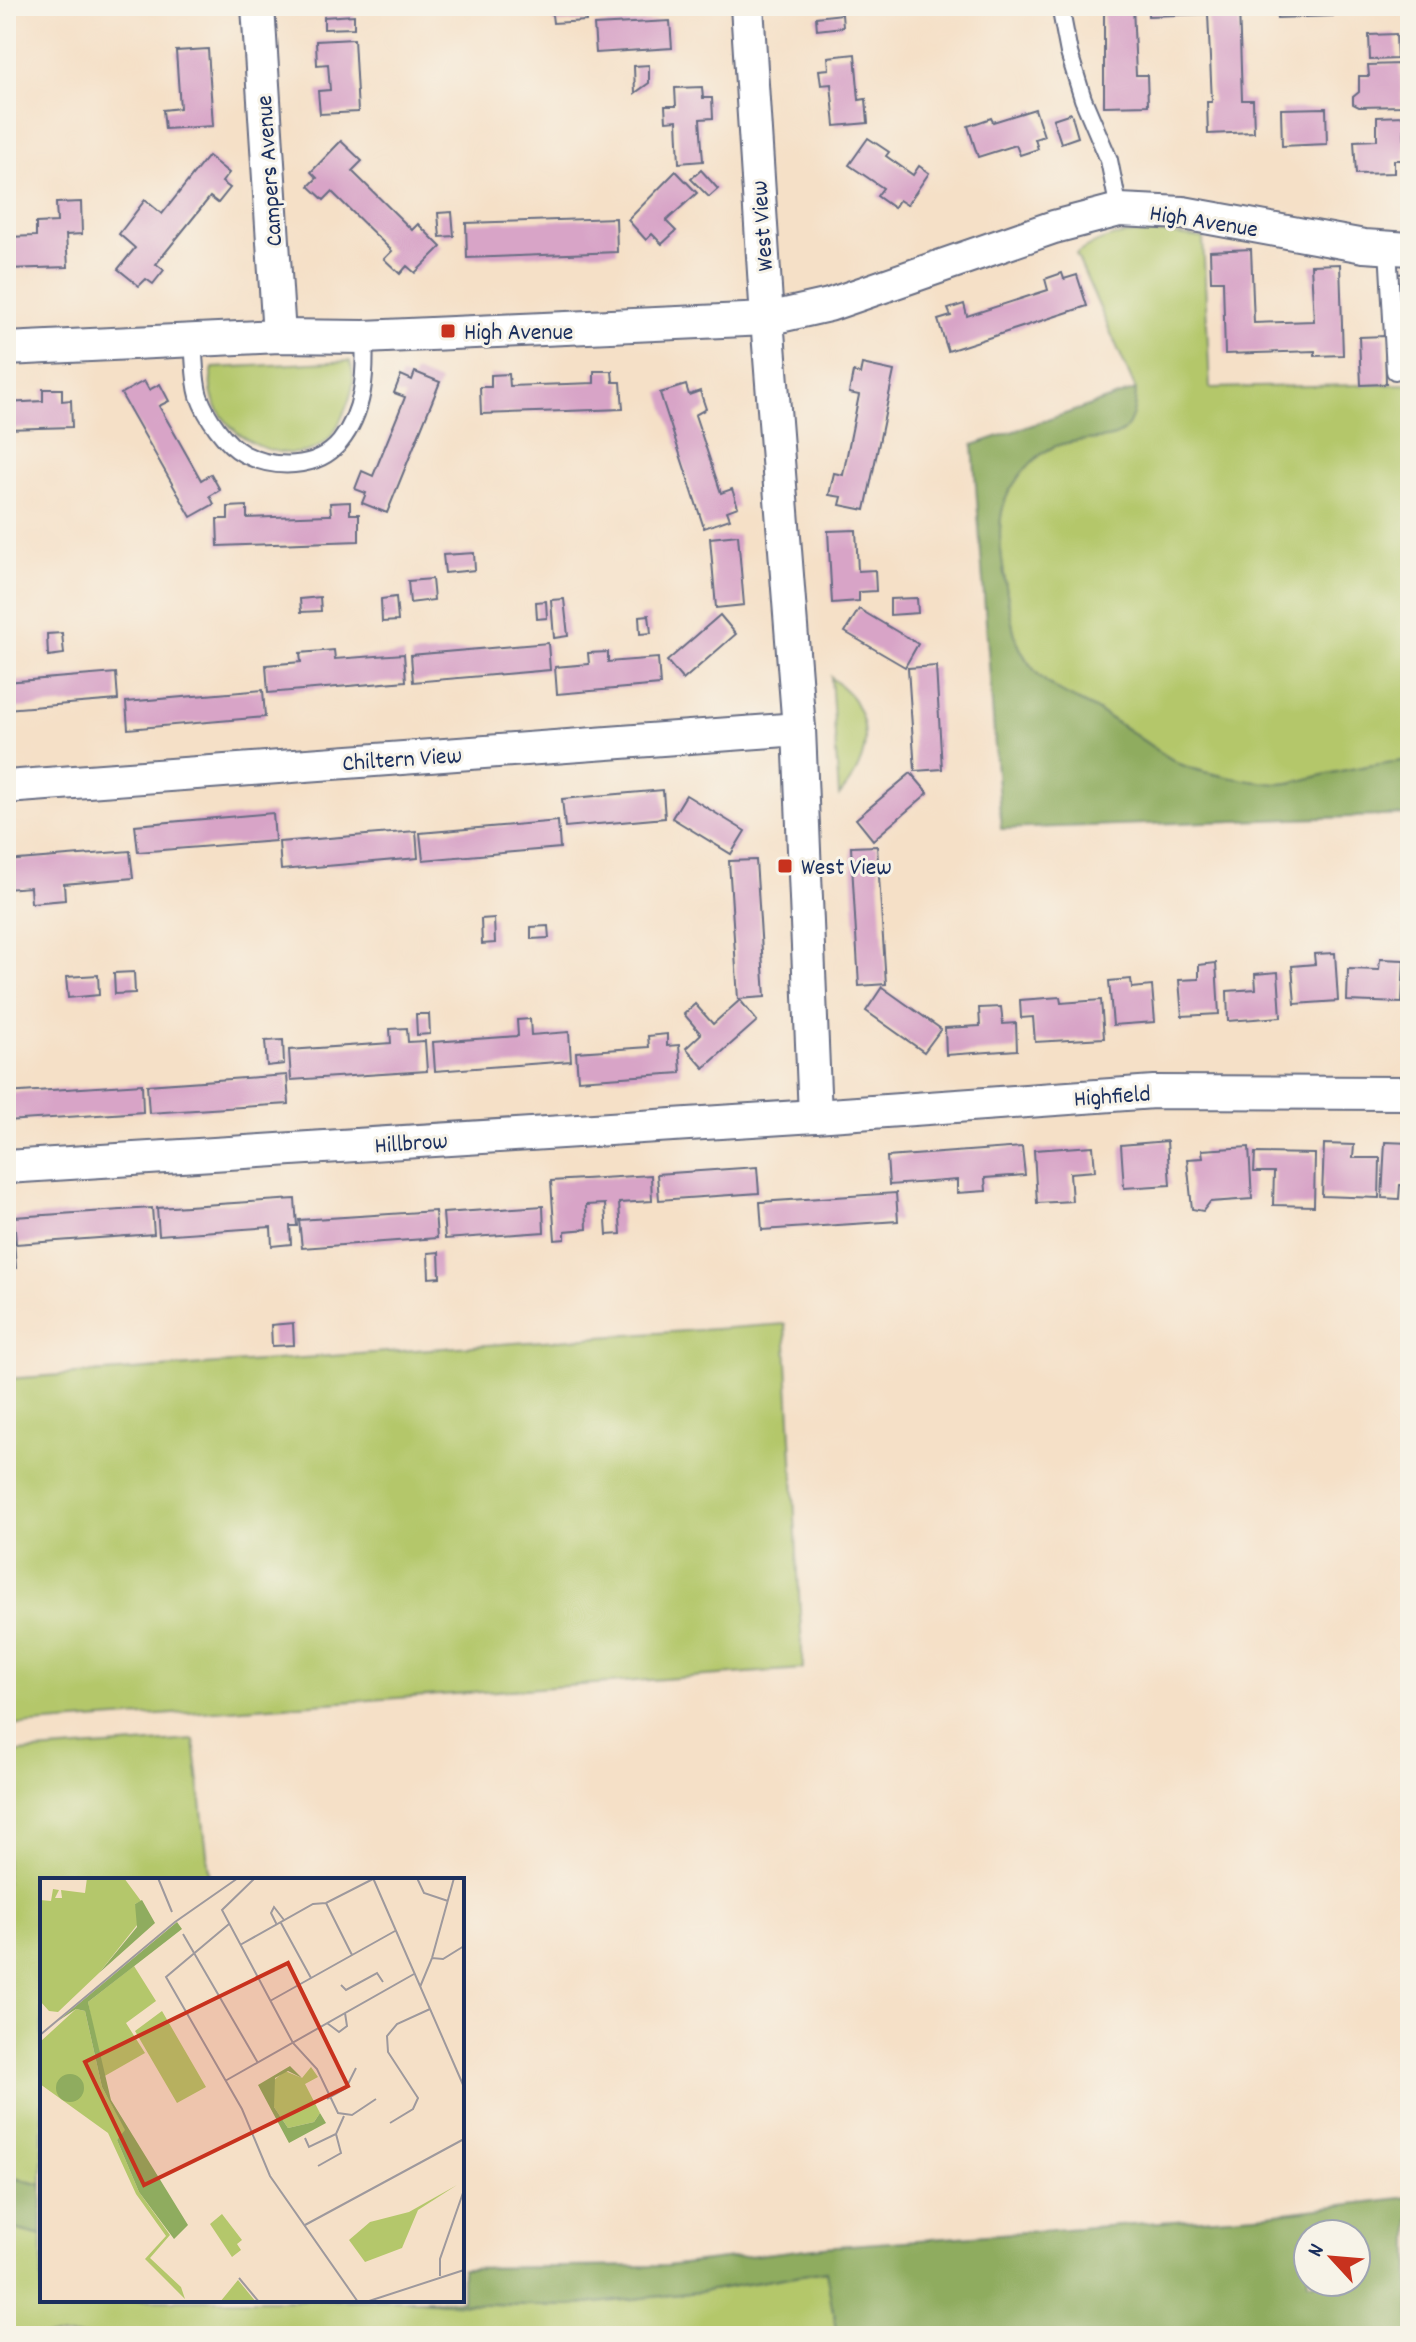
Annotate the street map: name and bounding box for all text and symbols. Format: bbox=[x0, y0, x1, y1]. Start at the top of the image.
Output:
street label: Campers Avenue bbox=[249, 94, 293, 247]
street label: West View bbox=[744, 179, 784, 272]
street label: High Avenue bbox=[1147, 198, 1260, 248]
place label: High Avenue bbox=[464, 317, 573, 351]
marker: High Avenue bbox=[439, 322, 457, 340]
street label: Chiltern View bbox=[341, 740, 463, 782]
place label: West View bbox=[801, 852, 892, 886]
marker: West View bbox=[776, 857, 794, 875]
street label: Highfield bbox=[1073, 1078, 1152, 1118]
street label: Hillbrow bbox=[373, 1125, 449, 1165]
inset map bbox=[40, 1878, 464, 2302]
north arrow bbox=[1292, 2218, 1372, 2298]
text: N bbox=[1301, 2239, 1334, 2262]

